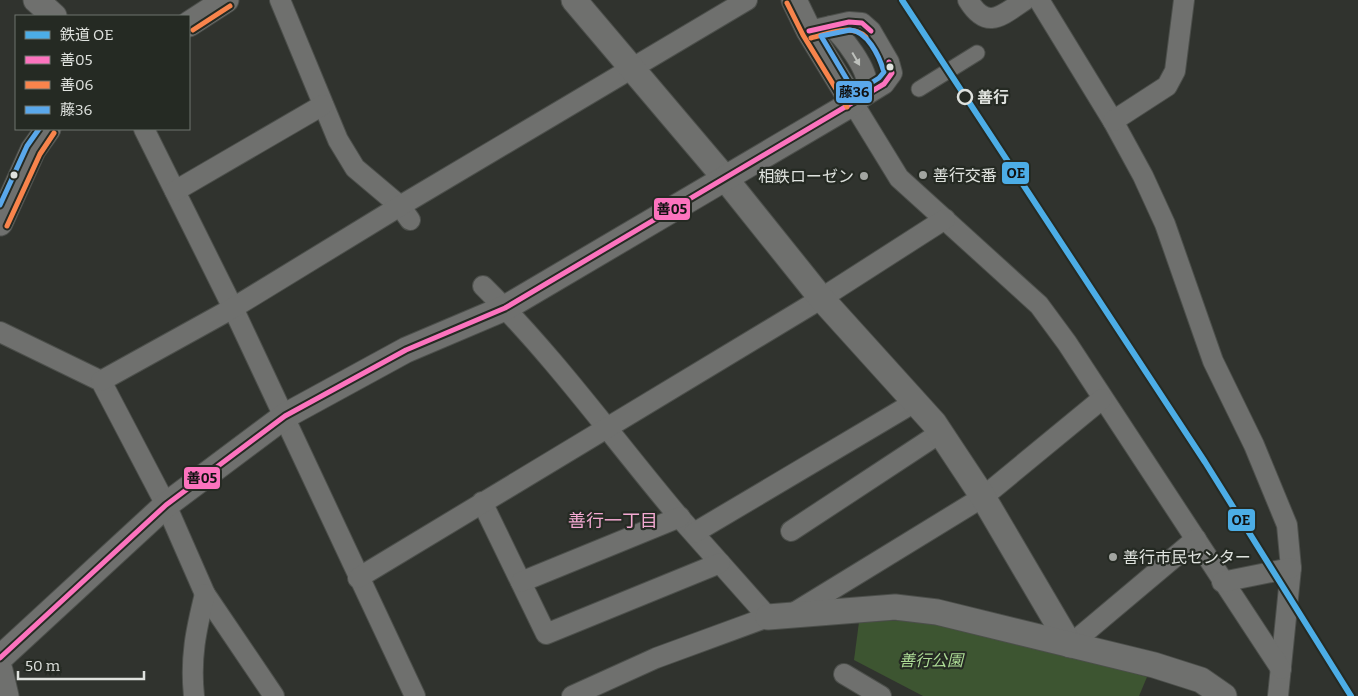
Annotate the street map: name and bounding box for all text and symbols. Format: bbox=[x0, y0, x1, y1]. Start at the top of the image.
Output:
legend bbox=[15, 15, 190, 130]
text: 鉄道 OE bbox=[60, 26, 114, 44]
text: 善05 bbox=[60, 51, 93, 69]
one-way arrow bbox=[851, 52, 860, 65]
unlabelled marker bbox=[885, 62, 895, 72]
text: 善06 bbox=[60, 76, 94, 94]
line badge: 藤36 bbox=[835, 80, 873, 104]
text: 藤36 bbox=[839, 84, 869, 101]
place label: 善行 bbox=[977, 88, 1009, 107]
marker: 善行 bbox=[957, 89, 973, 105]
text: 藤36 bbox=[60, 101, 93, 119]
line badge: OE bbox=[1001, 161, 1030, 185]
text: OE bbox=[1007, 165, 1025, 182]
place label: 善行交番 bbox=[933, 166, 997, 185]
place label: 相鉄ローゼン bbox=[758, 167, 854, 186]
marker: 善行交番 bbox=[917, 169, 929, 181]
unlabelled marker bbox=[9, 170, 19, 180]
marker: 相鉄ローゼン bbox=[858, 170, 870, 182]
line badge: 善05 bbox=[653, 197, 691, 221]
text: 善05 bbox=[657, 201, 688, 218]
line badge: 善05 bbox=[183, 466, 221, 490]
text: 善05 bbox=[187, 470, 218, 487]
line badge: OE bbox=[1227, 508, 1256, 532]
district label: 善行一丁目 bbox=[568, 510, 658, 532]
text: OE bbox=[1232, 512, 1250, 529]
place label: 善行市民センター bbox=[1123, 548, 1251, 567]
marker: 善行市民センター bbox=[1107, 551, 1119, 563]
scale bar bbox=[18, 648, 144, 680]
park label: 善行公園 bbox=[899, 651, 965, 670]
text: 50 m bbox=[25, 657, 61, 675]

